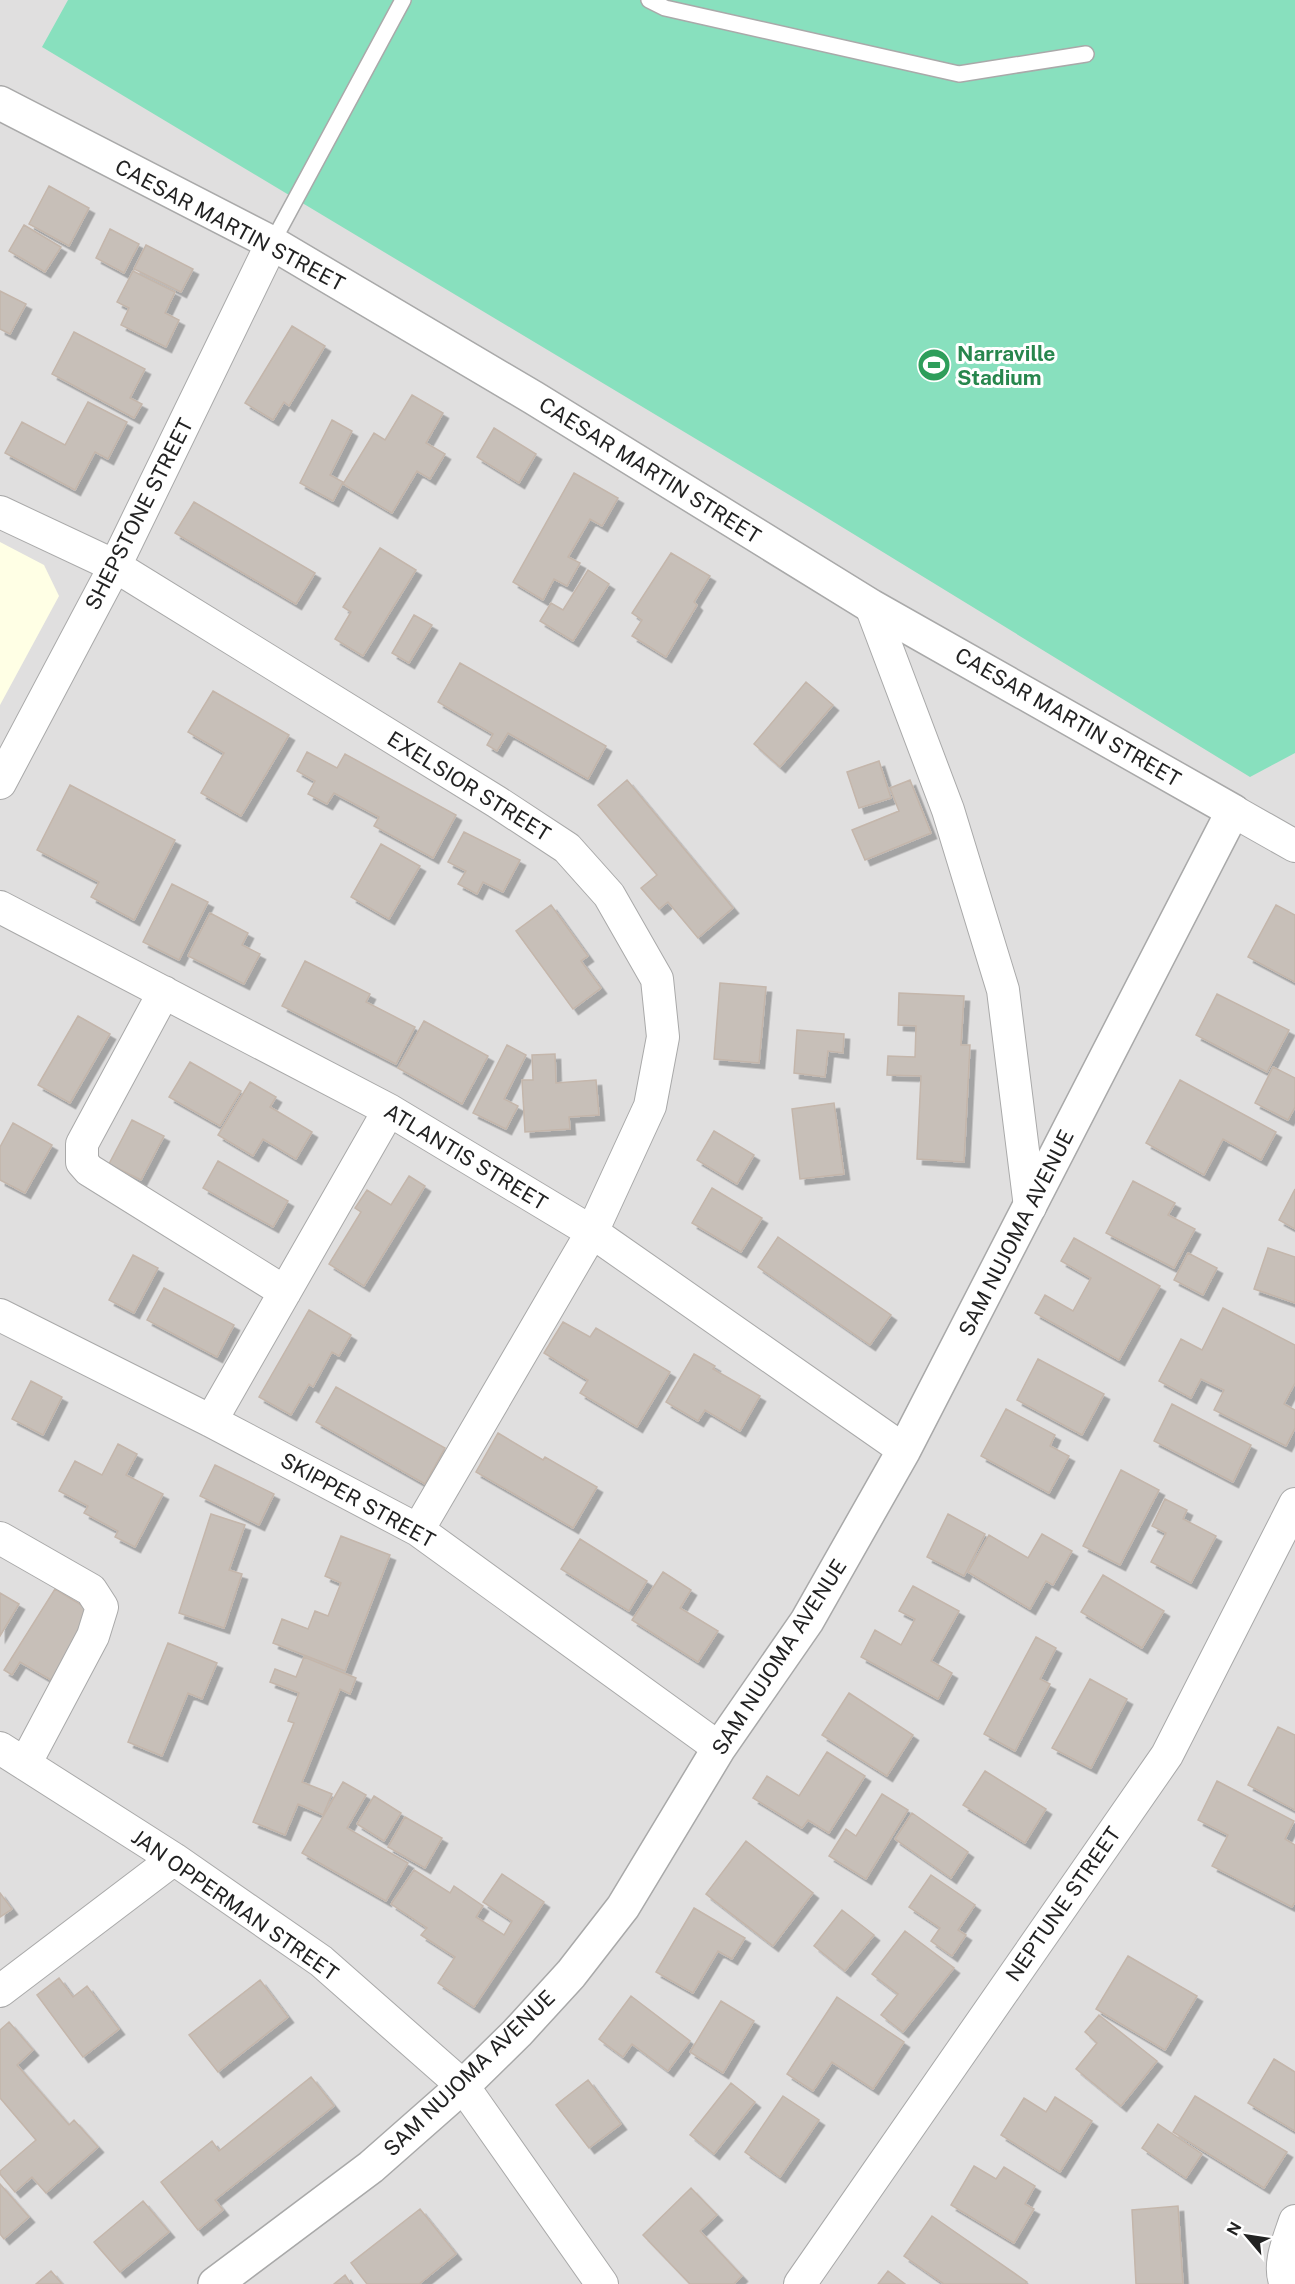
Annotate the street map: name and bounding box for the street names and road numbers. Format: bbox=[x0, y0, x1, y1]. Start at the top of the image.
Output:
street label: CAESAR MARTIN STREET bbox=[111, 154, 349, 296]
street label: CAESAR MARTIN STREET bbox=[535, 391, 765, 549]
street label: SHEPSTONE STREET bbox=[80, 414, 198, 614]
street label: CAESAR MARTIN STREET bbox=[951, 642, 1185, 792]
street label: EXELSIOR STREET bbox=[383, 726, 555, 846]
street label: ATLANTIS STREET bbox=[380, 1098, 552, 1216]
street label: SAM NUJOMA AVENUE bbox=[953, 1126, 1079, 1340]
street label: SKIPPER STREET bbox=[276, 1447, 440, 1553]
street label: SAM NUJOMA AVENUE bbox=[706, 1554, 852, 1760]
street label: NEPTUNE STREET bbox=[1000, 1822, 1126, 1986]
street label: JAN OPPERMAN STREET bbox=[127, 1824, 343, 1986]
street label: SAM NUJOMA AVENUE bbox=[378, 1985, 560, 2161]

